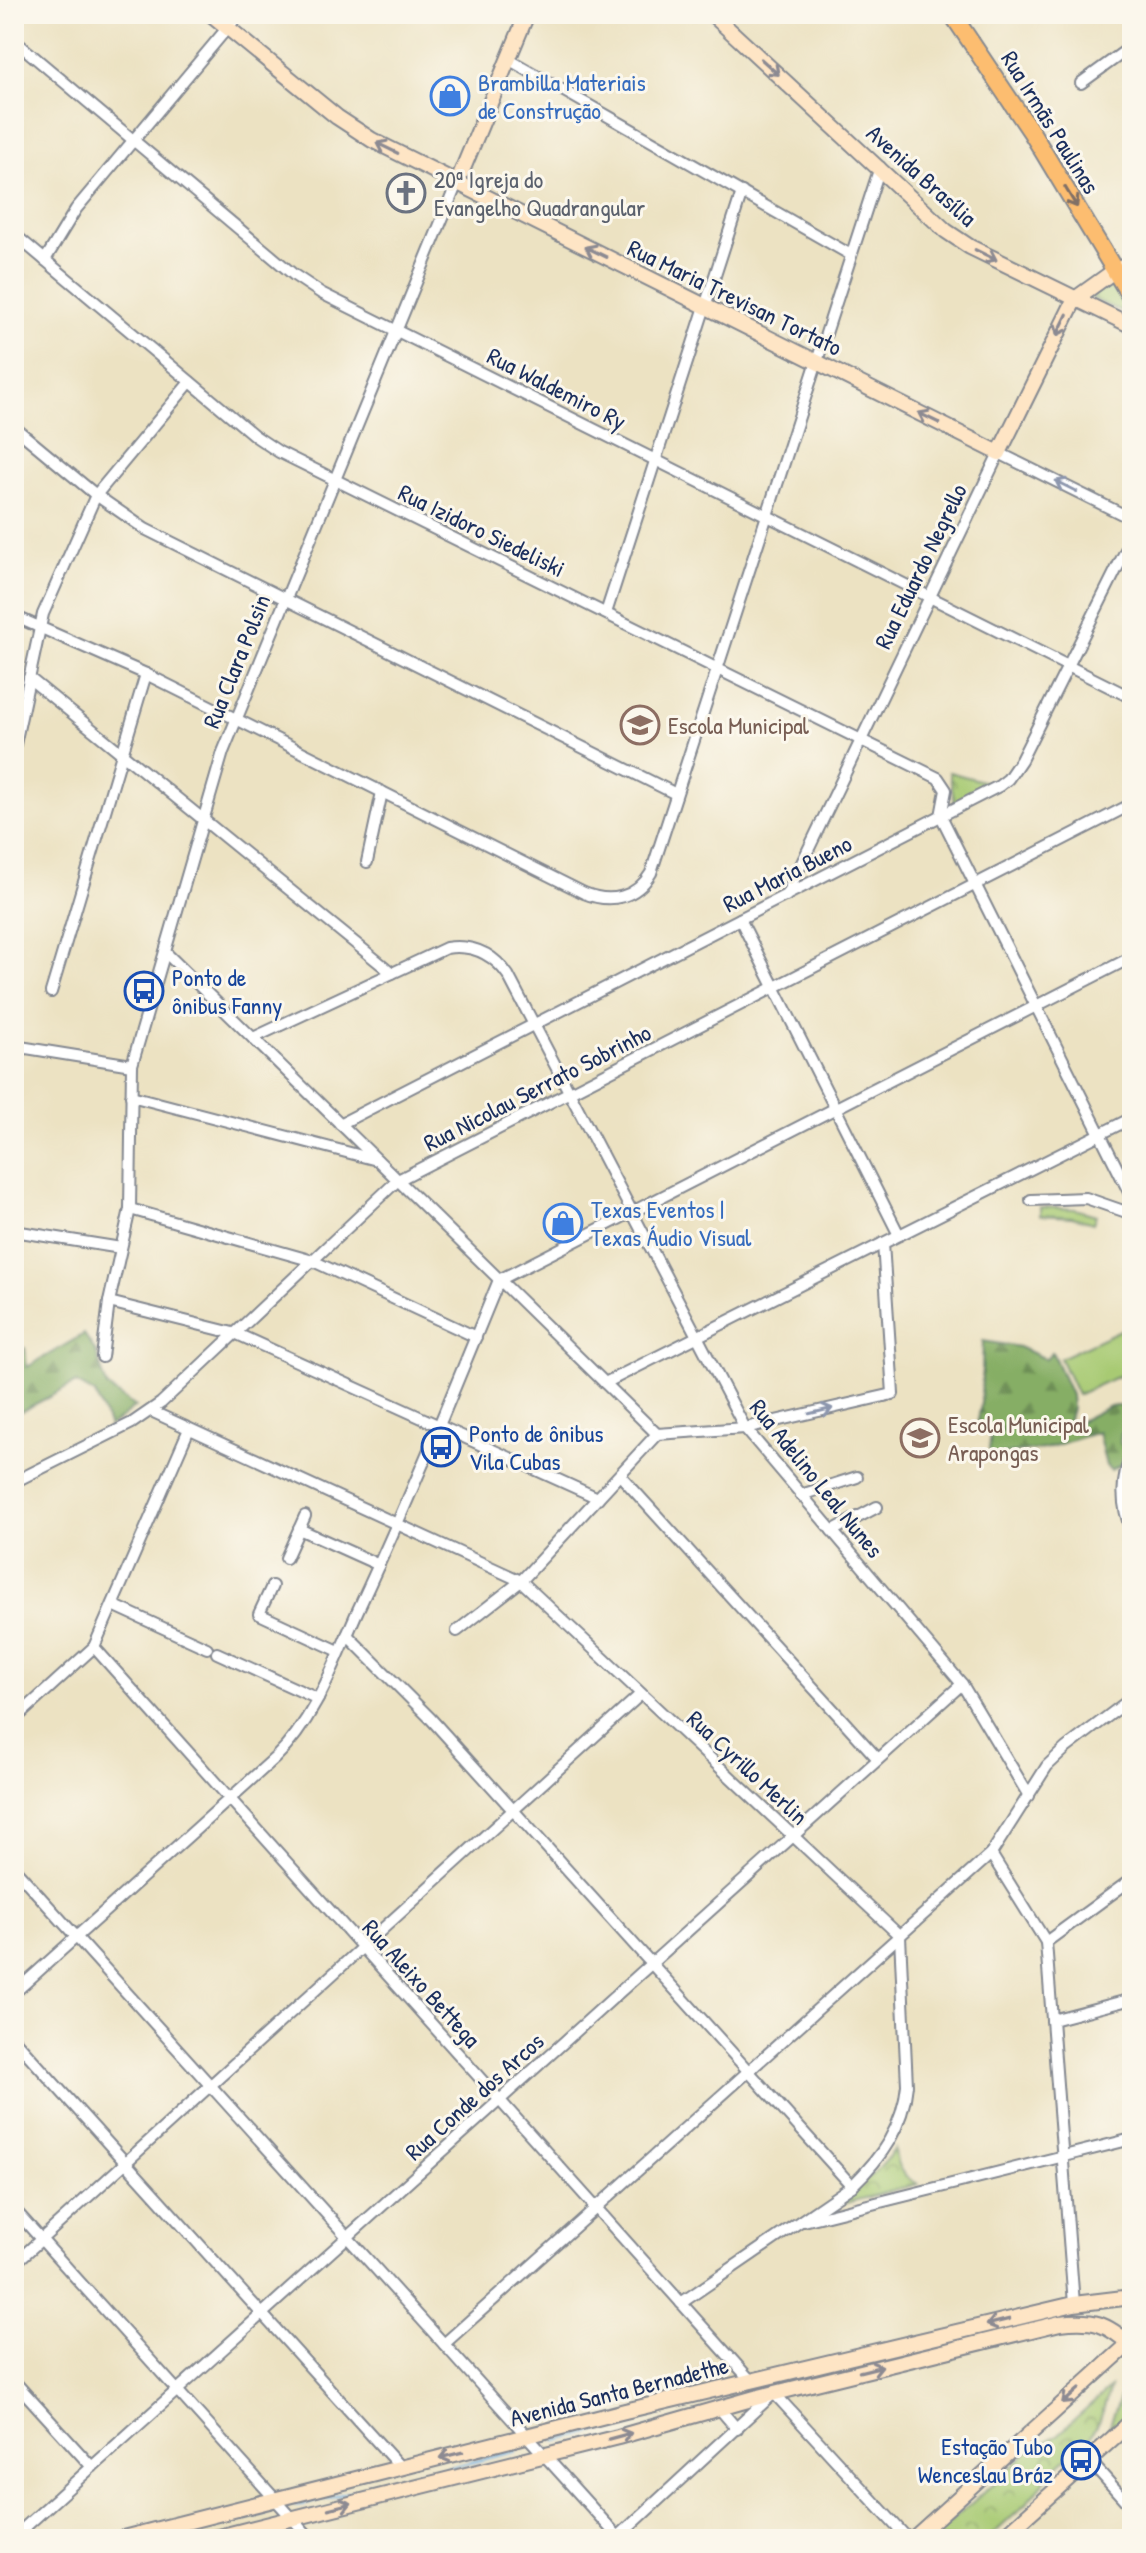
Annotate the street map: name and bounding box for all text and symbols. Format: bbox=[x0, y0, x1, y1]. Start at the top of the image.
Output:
street label: Rua Irmãs Paulinas bbox=[994, 45, 1108, 199]
one-way arrow bbox=[759, 57, 779, 75]
place label: Brambilla Materiais de Construção bbox=[478, 66, 646, 126]
shop icon: Brambilla Materiais de Construção bbox=[429, 75, 471, 117]
street label: Avenida Brasília bbox=[860, 117, 984, 233]
one-way arrow bbox=[376, 140, 400, 155]
place label: 20ª Igreja do Evangelho Quadrangular bbox=[434, 163, 645, 223]
church icon: 20ª Igreja do Evangelho Quadrangular bbox=[385, 172, 427, 214]
one-way arrow bbox=[1063, 185, 1079, 208]
street label: Rua Maria Trevisan Tortato bbox=[623, 231, 848, 363]
one-way arrow bbox=[585, 244, 609, 260]
one-way arrow bbox=[974, 248, 998, 263]
one-way arrow bbox=[1054, 313, 1069, 337]
street label: Rua Waldemiro Ry bbox=[482, 339, 632, 437]
one-way arrow bbox=[918, 410, 942, 425]
street label: Rua Izidoro Siedeliski bbox=[393, 476, 571, 584]
street label: Rua Eduardo Negrello bbox=[866, 478, 974, 654]
one-way arrow bbox=[1054, 478, 1078, 493]
street label: Rua Clara Polsin bbox=[195, 589, 277, 733]
school or university icon: Escola Municipal bbox=[619, 704, 661, 746]
place label: Escola Municipal bbox=[668, 709, 810, 741]
street label: Rua Maria Bueno bbox=[717, 827, 857, 919]
place label: Ponto de ônibus Fanny bbox=[172, 961, 282, 1021]
bus stop icon: Ponto de ônibus Fanny bbox=[123, 970, 165, 1012]
street label: Rua Nicolau Serrato Sobrinho bbox=[418, 1016, 656, 1158]
place label: Texas Eventos | Texas Áudio Visual bbox=[591, 1193, 752, 1253]
shop icon: Texas Eventos | Texas Áudio Visual bbox=[542, 1202, 584, 1244]
street label: Rua Adelino Leal Nunes bbox=[743, 1392, 891, 1564]
one-way arrow bbox=[807, 1403, 833, 1418]
place label: Escola Municipal Arapongas bbox=[948, 1408, 1090, 1468]
place label: Ponto de ônibus Vila Cubas bbox=[469, 1417, 604, 1477]
school or university icon: Escola Municipal Arapongas bbox=[899, 1417, 941, 1459]
bus stop icon: Ponto de ônibus Vila Cubas bbox=[420, 1426, 462, 1468]
street label: Rua Cyrillo Merlin bbox=[681, 1703, 815, 1831]
street label: Rua Aleixo Bettega bbox=[356, 1912, 488, 2054]
street label: Rua Conde dos Arcos bbox=[398, 2025, 550, 2167]
one-way arrow bbox=[985, 2316, 1011, 2331]
street label: Avenida Santa Bernadethe bbox=[507, 2348, 732, 2434]
one-way arrow bbox=[858, 2361, 883, 2376]
one-way arrow bbox=[1062, 2386, 1082, 2404]
one-way arrow bbox=[606, 2428, 632, 2443]
place label: Estação Tubo Wenceslau Bráz bbox=[918, 2430, 1053, 2490]
bus stop icon: Estação Tubo Wenceslau Bráz bbox=[1060, 2439, 1102, 2481]
one-way arrow bbox=[439, 2449, 465, 2464]
one-way arrow bbox=[327, 2498, 353, 2513]

